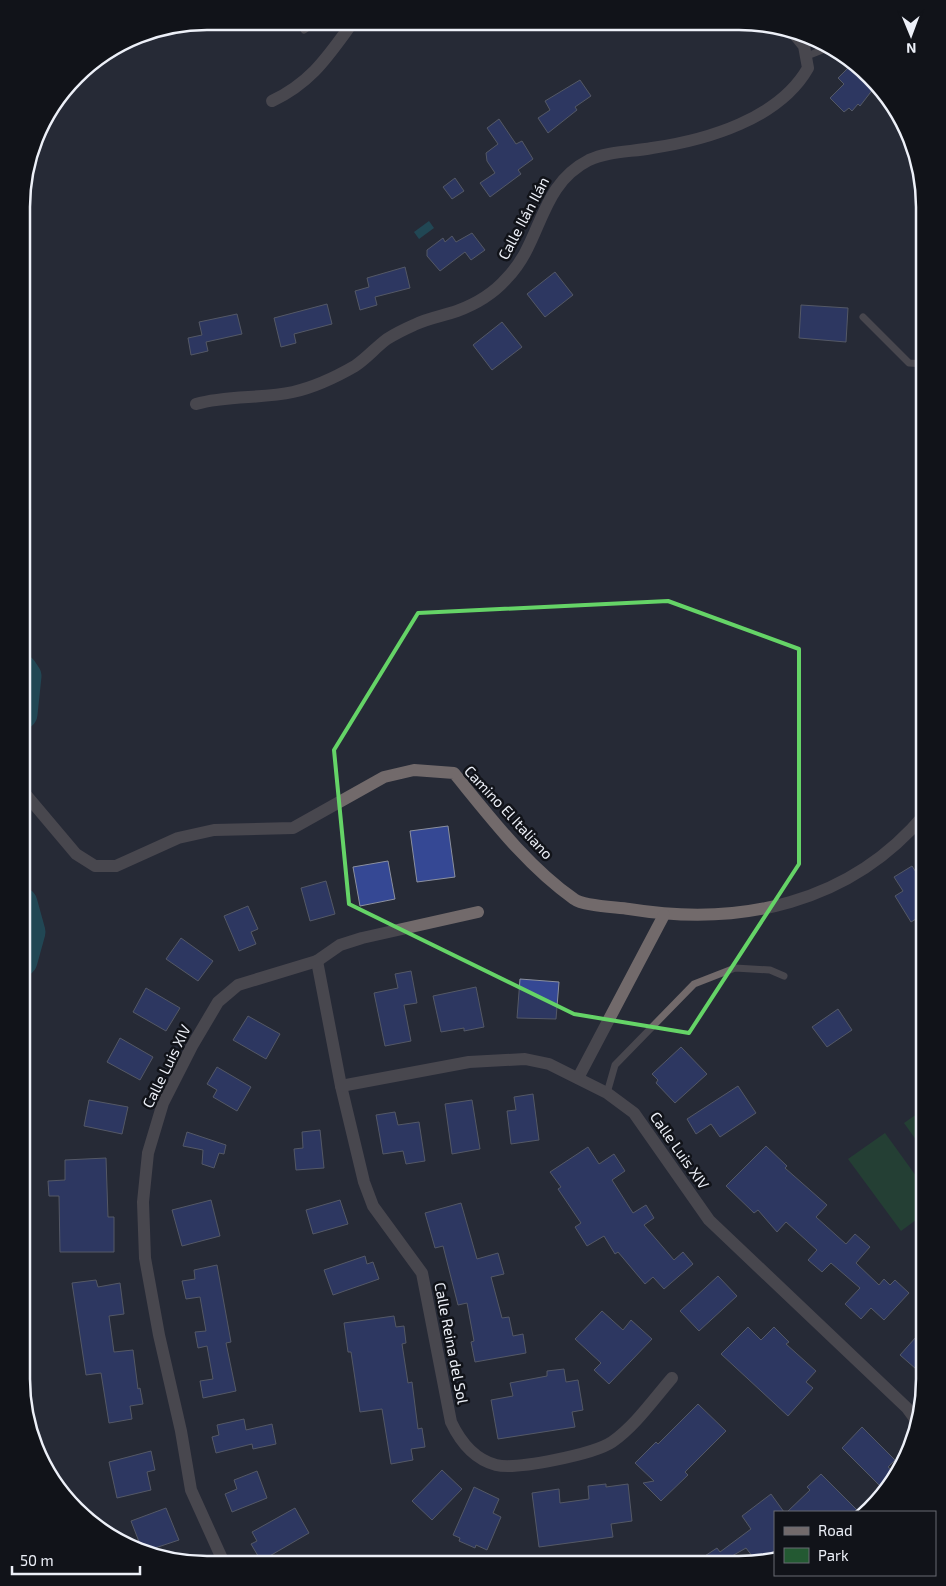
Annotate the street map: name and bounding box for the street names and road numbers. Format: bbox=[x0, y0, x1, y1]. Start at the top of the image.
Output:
street label: Calle Ilán Ilán bbox=[494, 174, 552, 262]
street label: Camino El Italiano bbox=[461, 761, 557, 863]
street label: Calle Luis XIV bbox=[138, 1022, 194, 1110]
street label: Calle Luis XIV bbox=[647, 1108, 713, 1192]
street label: Calle Reina del Sol bbox=[431, 1281, 473, 1406]

